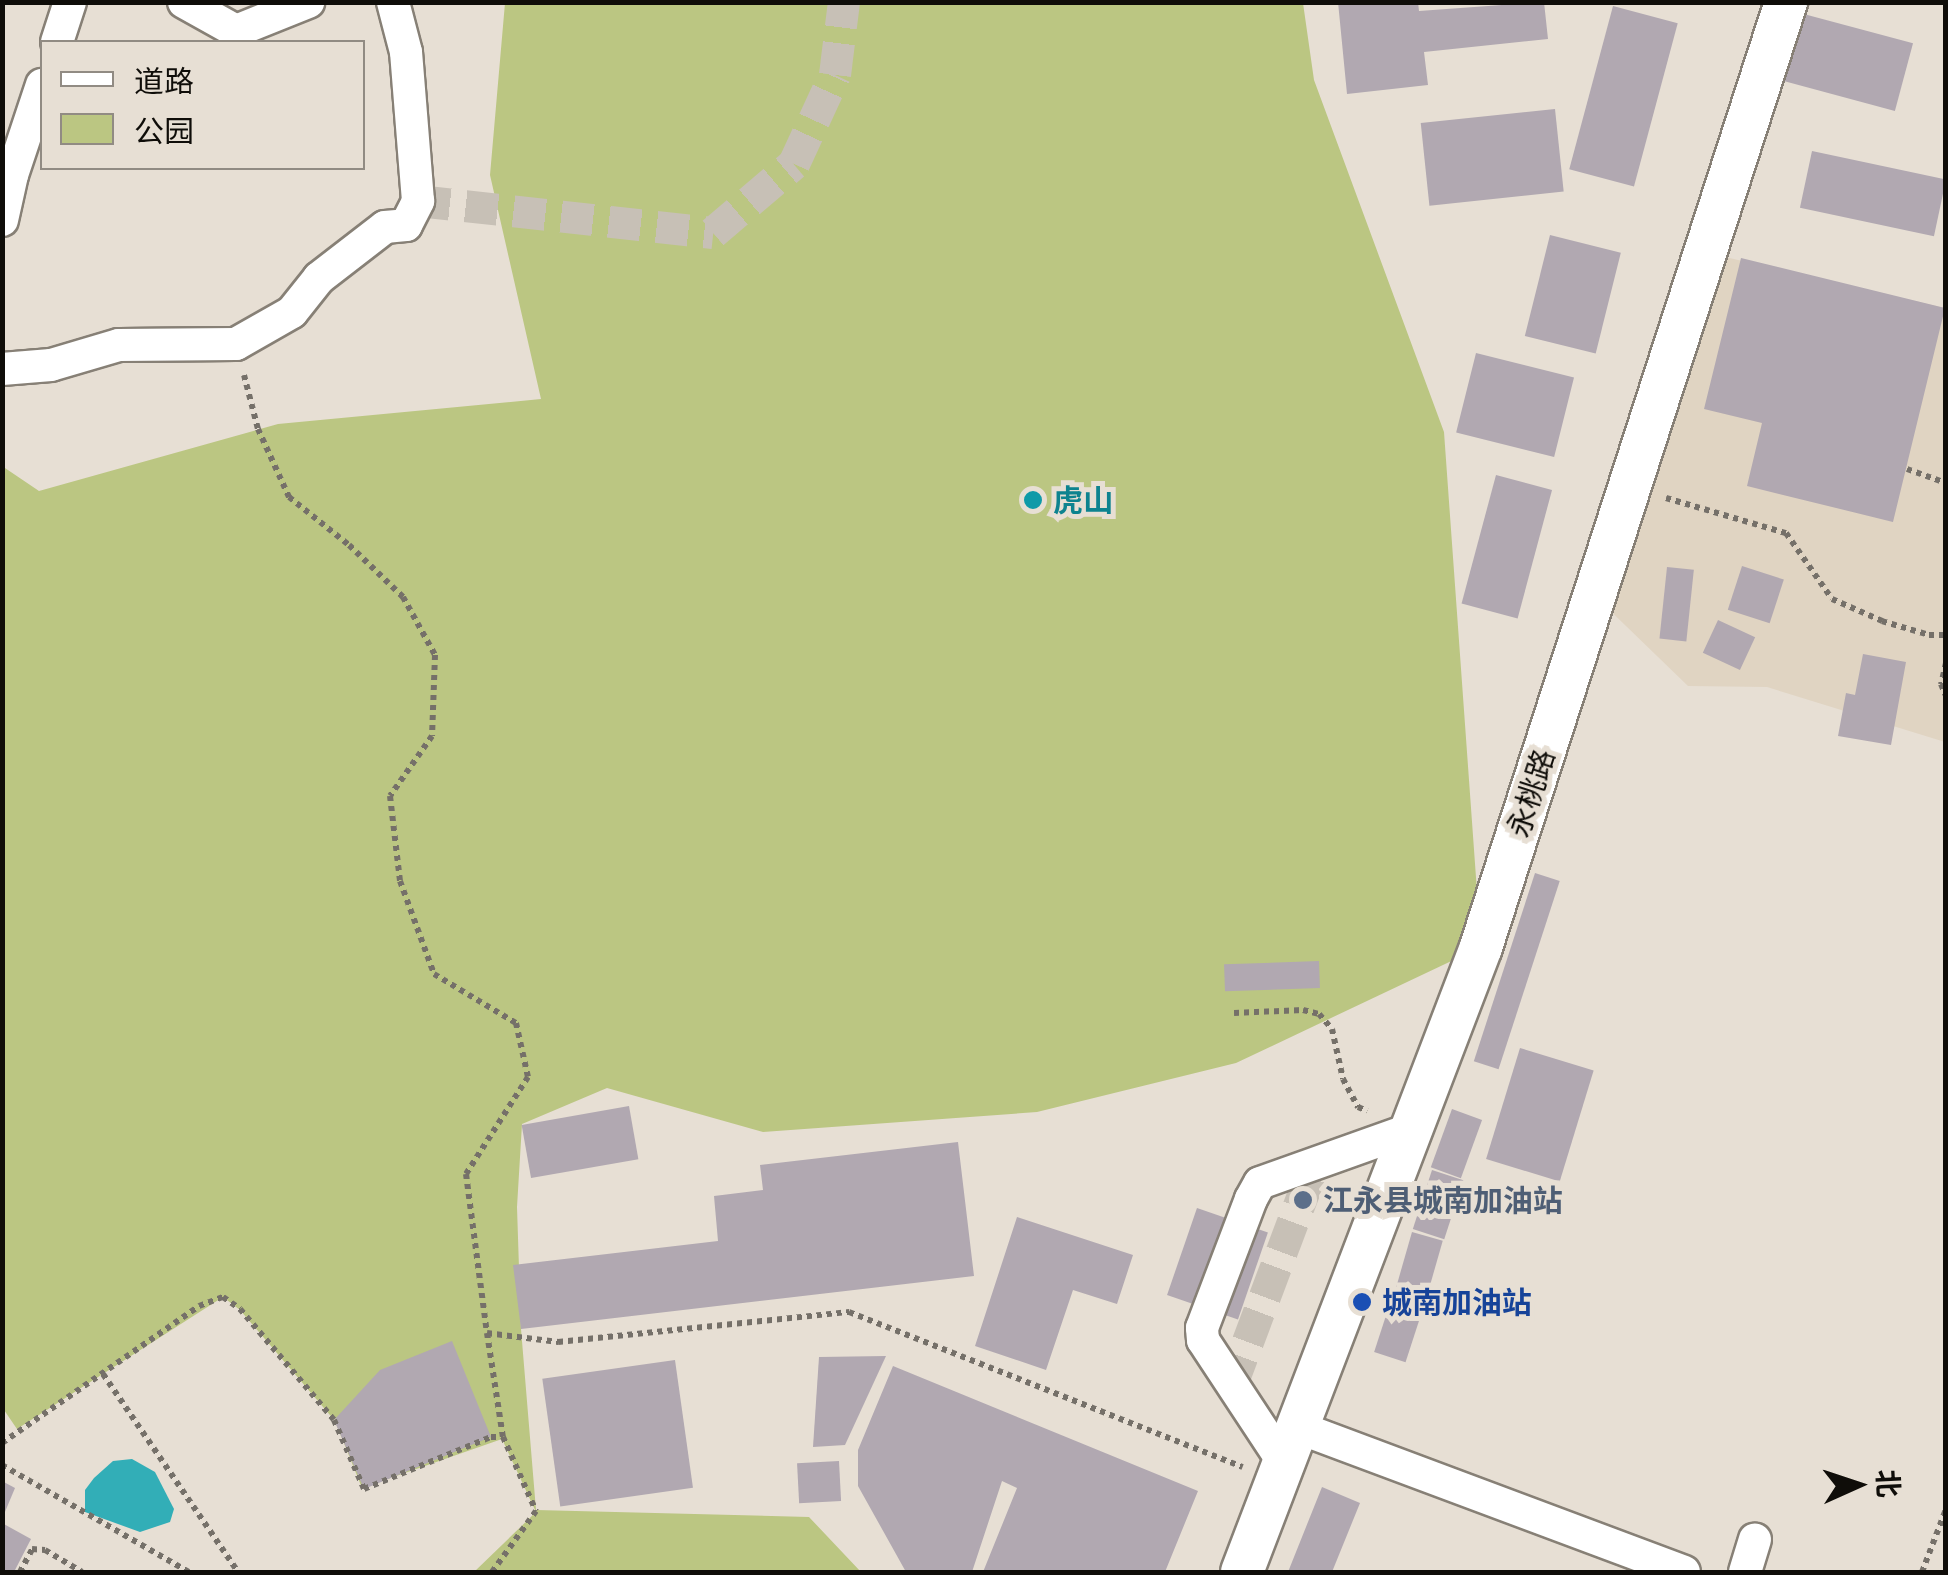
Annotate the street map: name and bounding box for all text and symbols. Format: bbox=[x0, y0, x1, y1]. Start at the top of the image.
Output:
legend bbox=[40, 40, 365, 170]
text: 道路 bbox=[134, 63, 194, 99]
text: 公园 bbox=[134, 113, 194, 149]
place label: 虎山 bbox=[1053, 482, 1113, 518]
marker: 虎山 bbox=[1022, 489, 1044, 511]
street label: 永桃路 bbox=[1500, 745, 1562, 841]
place label: 江永县城南加油站 bbox=[1323, 1182, 1563, 1218]
marker: 江永县城南加油站 bbox=[1292, 1189, 1314, 1211]
place label: 城南加油站 bbox=[1382, 1284, 1532, 1320]
marker: 城南加油站 bbox=[1351, 1291, 1373, 1313]
north arrow bbox=[1808, 1435, 1908, 1535]
text: 北 bbox=[1871, 1469, 1906, 1498]

